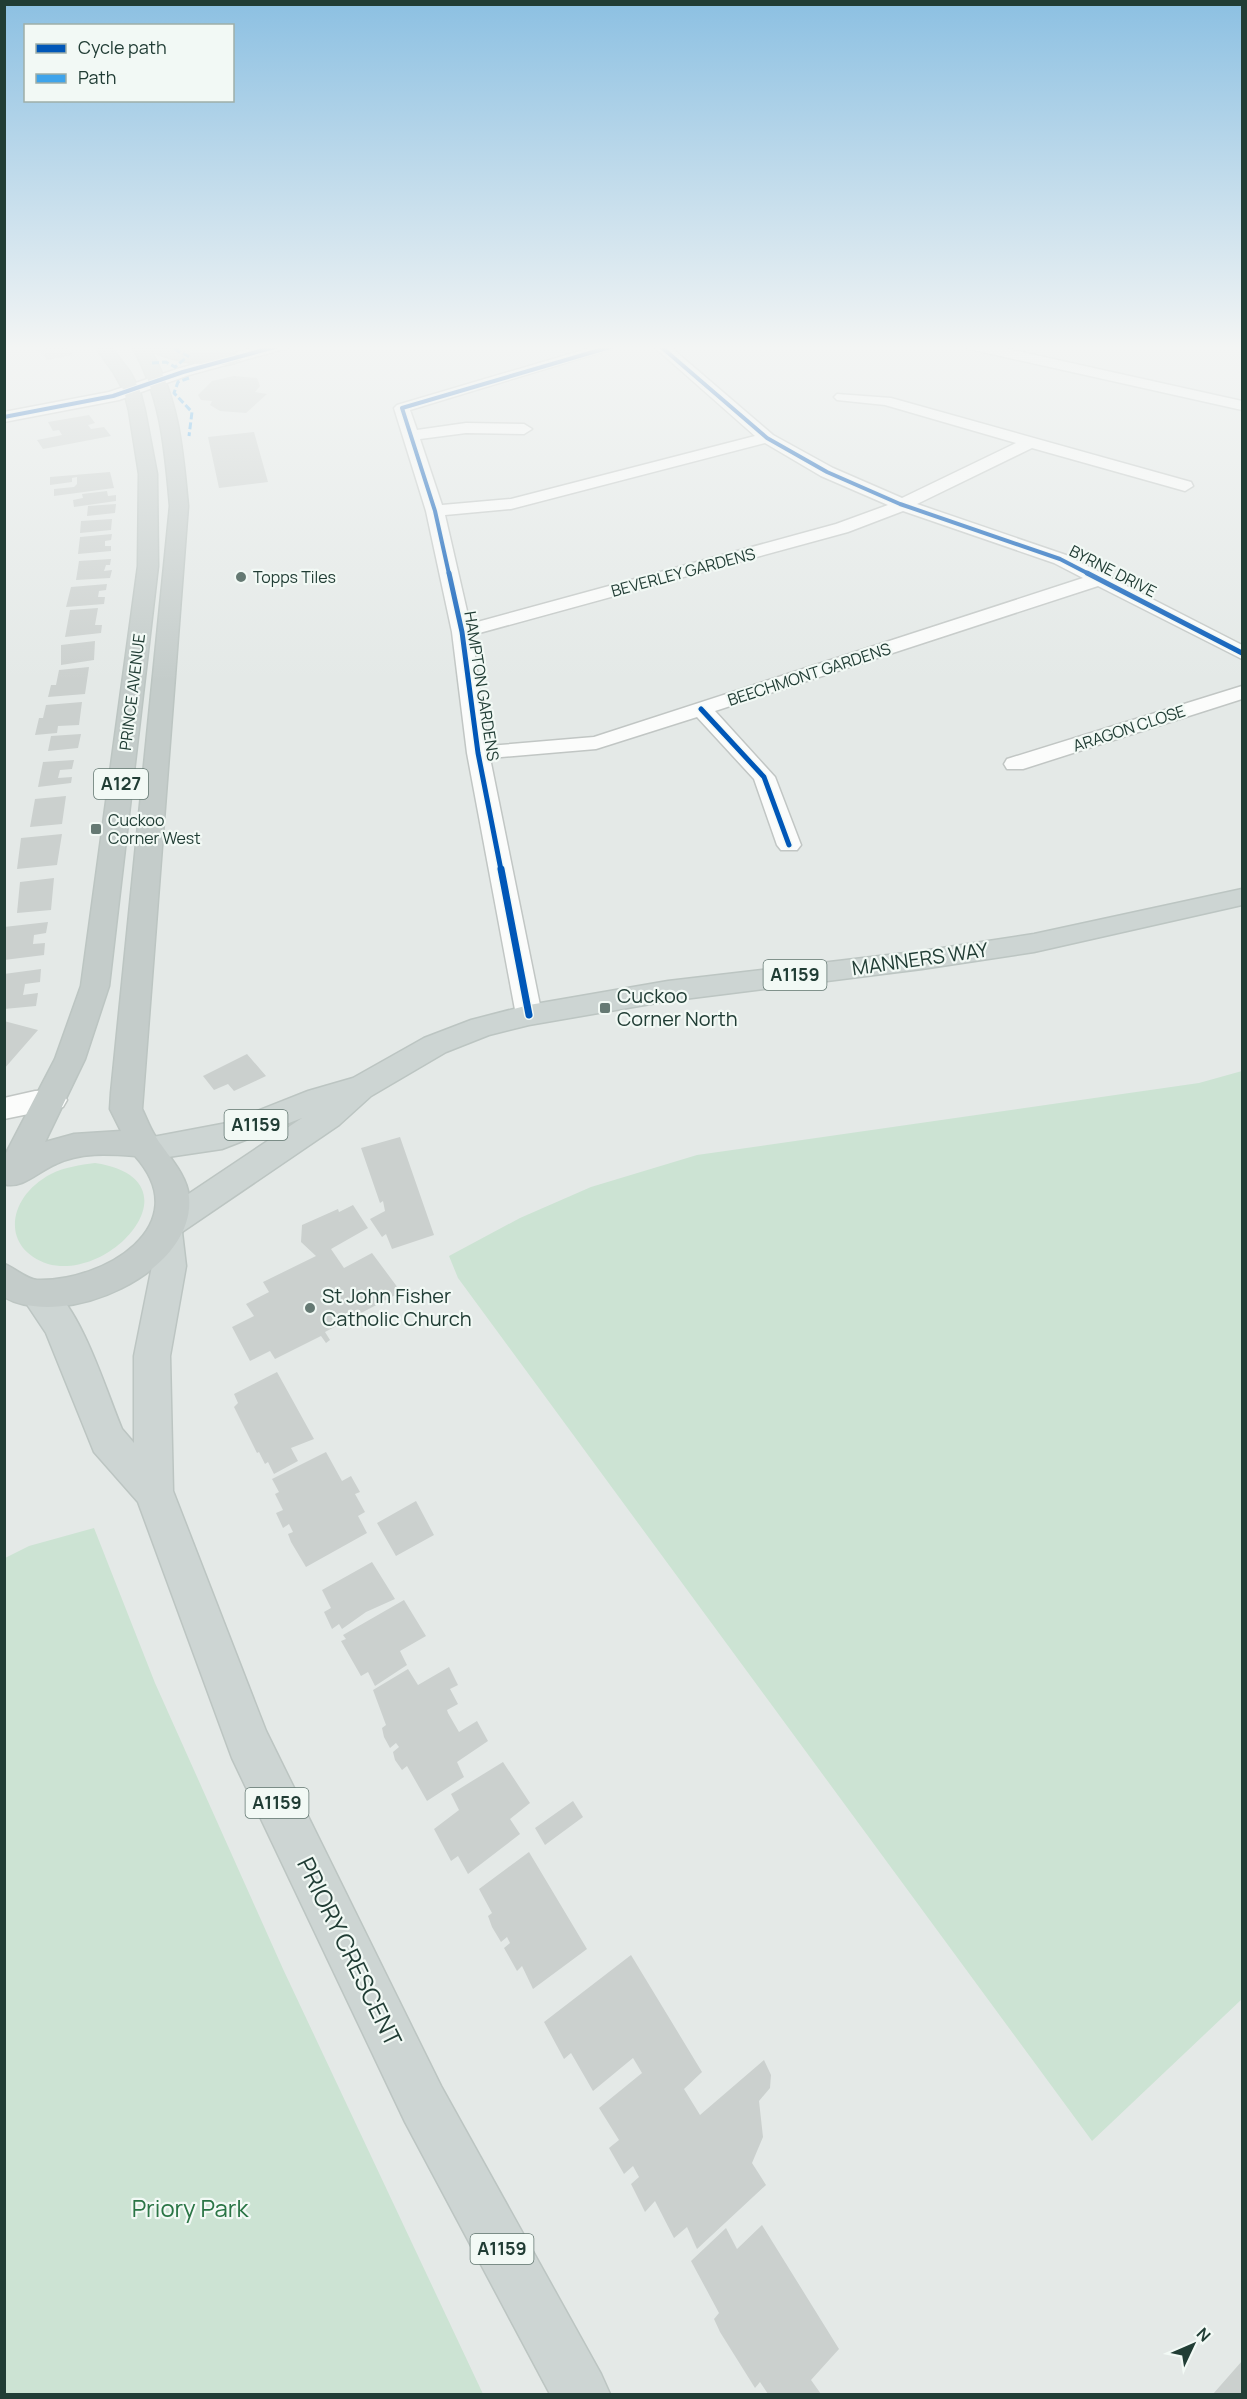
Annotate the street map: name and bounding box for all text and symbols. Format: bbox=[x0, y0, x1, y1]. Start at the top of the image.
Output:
legend bbox=[24, 24, 234, 102]
text: Cycle path bbox=[78, 35, 167, 59]
text: Path bbox=[78, 65, 116, 89]
street label: BYRNE DRIVE bbox=[1066, 540, 1160, 602]
street label: BEVERLEY GARDENS bbox=[608, 542, 758, 602]
place label: Topps Tiles bbox=[253, 566, 336, 588]
marker: Topps Tiles bbox=[234, 570, 248, 584]
street label: HAMPTON GARDENS bbox=[459, 610, 505, 763]
street label: PRINCE AVENUE bbox=[114, 632, 150, 752]
street label: BEECHMONT GARDENS bbox=[725, 637, 893, 711]
street label: ARAGON CLOSE bbox=[1070, 699, 1188, 757]
road number: A127 bbox=[94, 769, 148, 799]
place label: Cuckoo Corner West bbox=[108, 809, 201, 849]
marker: Cuckoo Corner West bbox=[89, 822, 103, 836]
street label: MANNERS WAY bbox=[850, 935, 991, 981]
road number: A1159 bbox=[764, 960, 826, 990]
place label: Cuckoo Corner North bbox=[617, 982, 738, 1032]
marker: Cuckoo Corner North bbox=[598, 1001, 612, 1015]
road number: A1159 bbox=[224, 1110, 288, 1140]
place label: St John Fisher Catholic Church bbox=[322, 1282, 472, 1332]
marker: St John Fisher Catholic Church bbox=[303, 1301, 317, 1315]
road number: A1159 bbox=[246, 1788, 308, 1818]
street label: PRIORY CRESCENT bbox=[290, 1851, 411, 2052]
park label: Priory Park bbox=[132, 2191, 249, 2224]
road number: A1159 bbox=[470, 2234, 534, 2264]
north arrow bbox=[1163, 2315, 1223, 2375]
text: N bbox=[1192, 2323, 1216, 2346]

